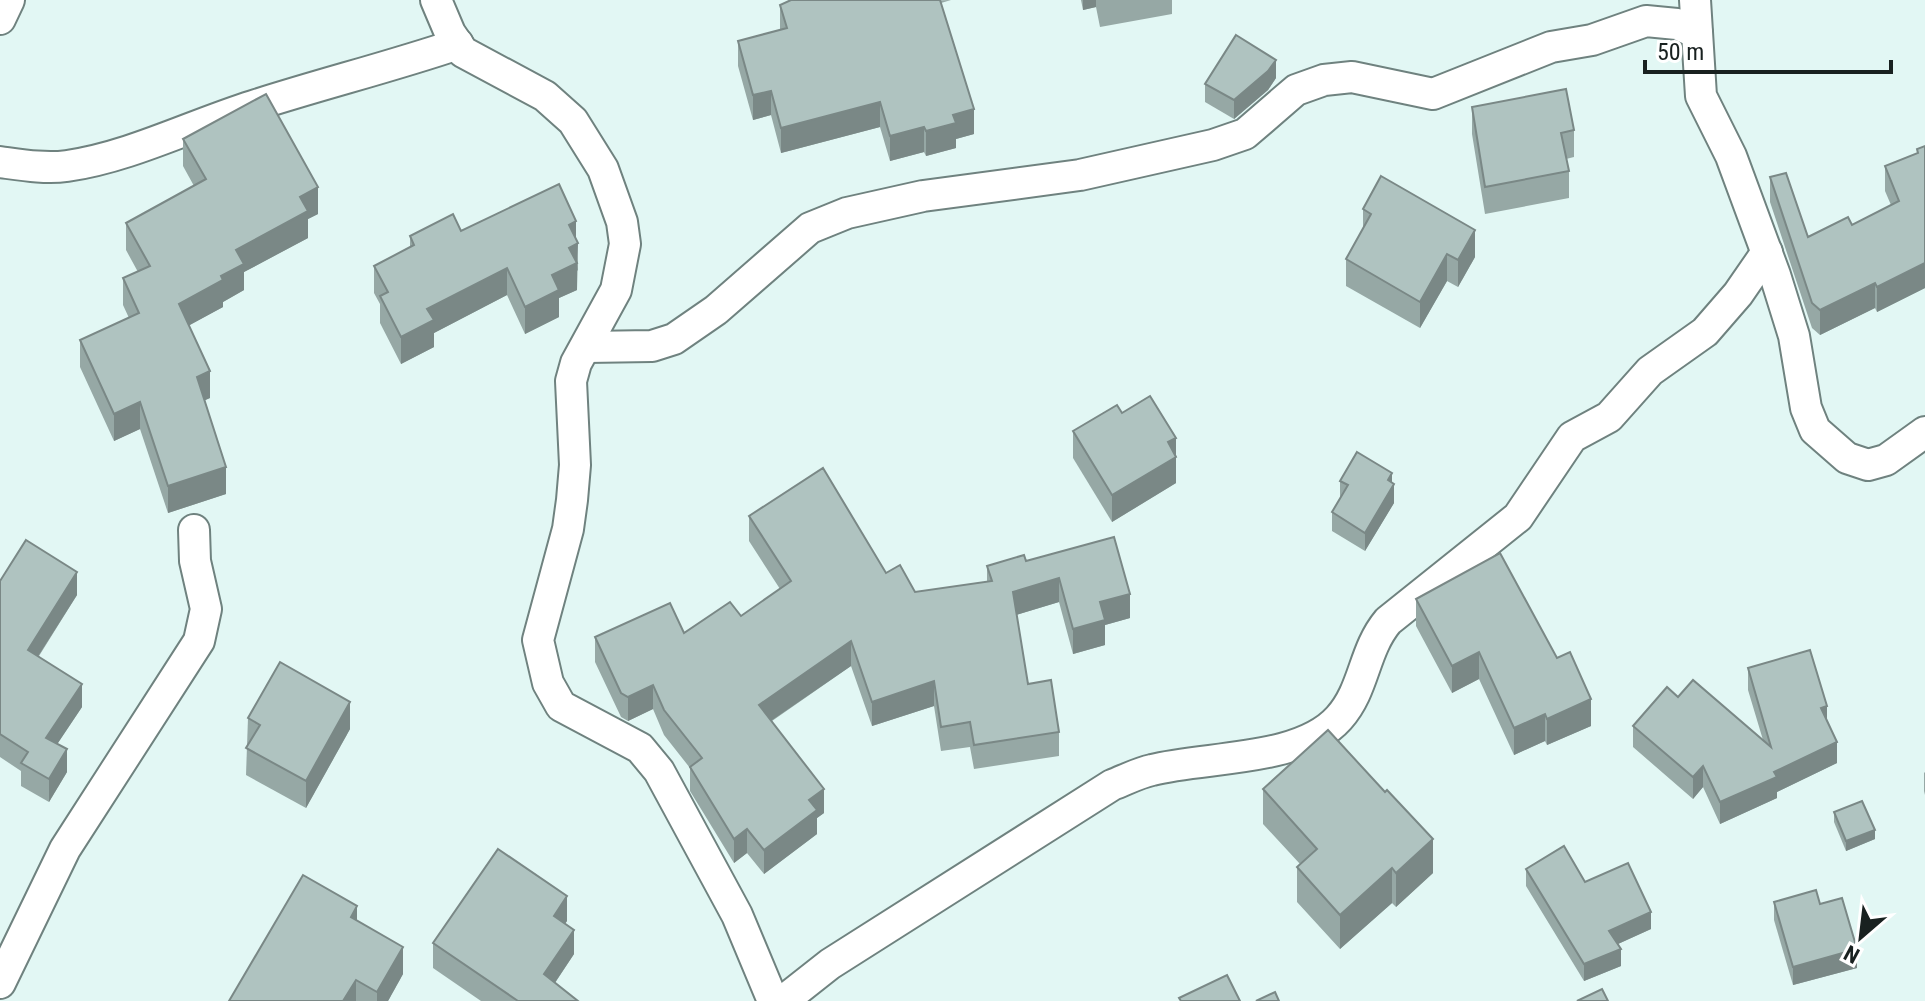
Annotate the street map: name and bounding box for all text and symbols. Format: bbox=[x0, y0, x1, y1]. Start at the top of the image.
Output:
scale bar bbox=[1645, 24, 1891, 74]
text: 50 m bbox=[1657, 38, 1704, 66]
north arrow bbox=[1821, 897, 1901, 977]
text: N bbox=[1840, 940, 1864, 968]

